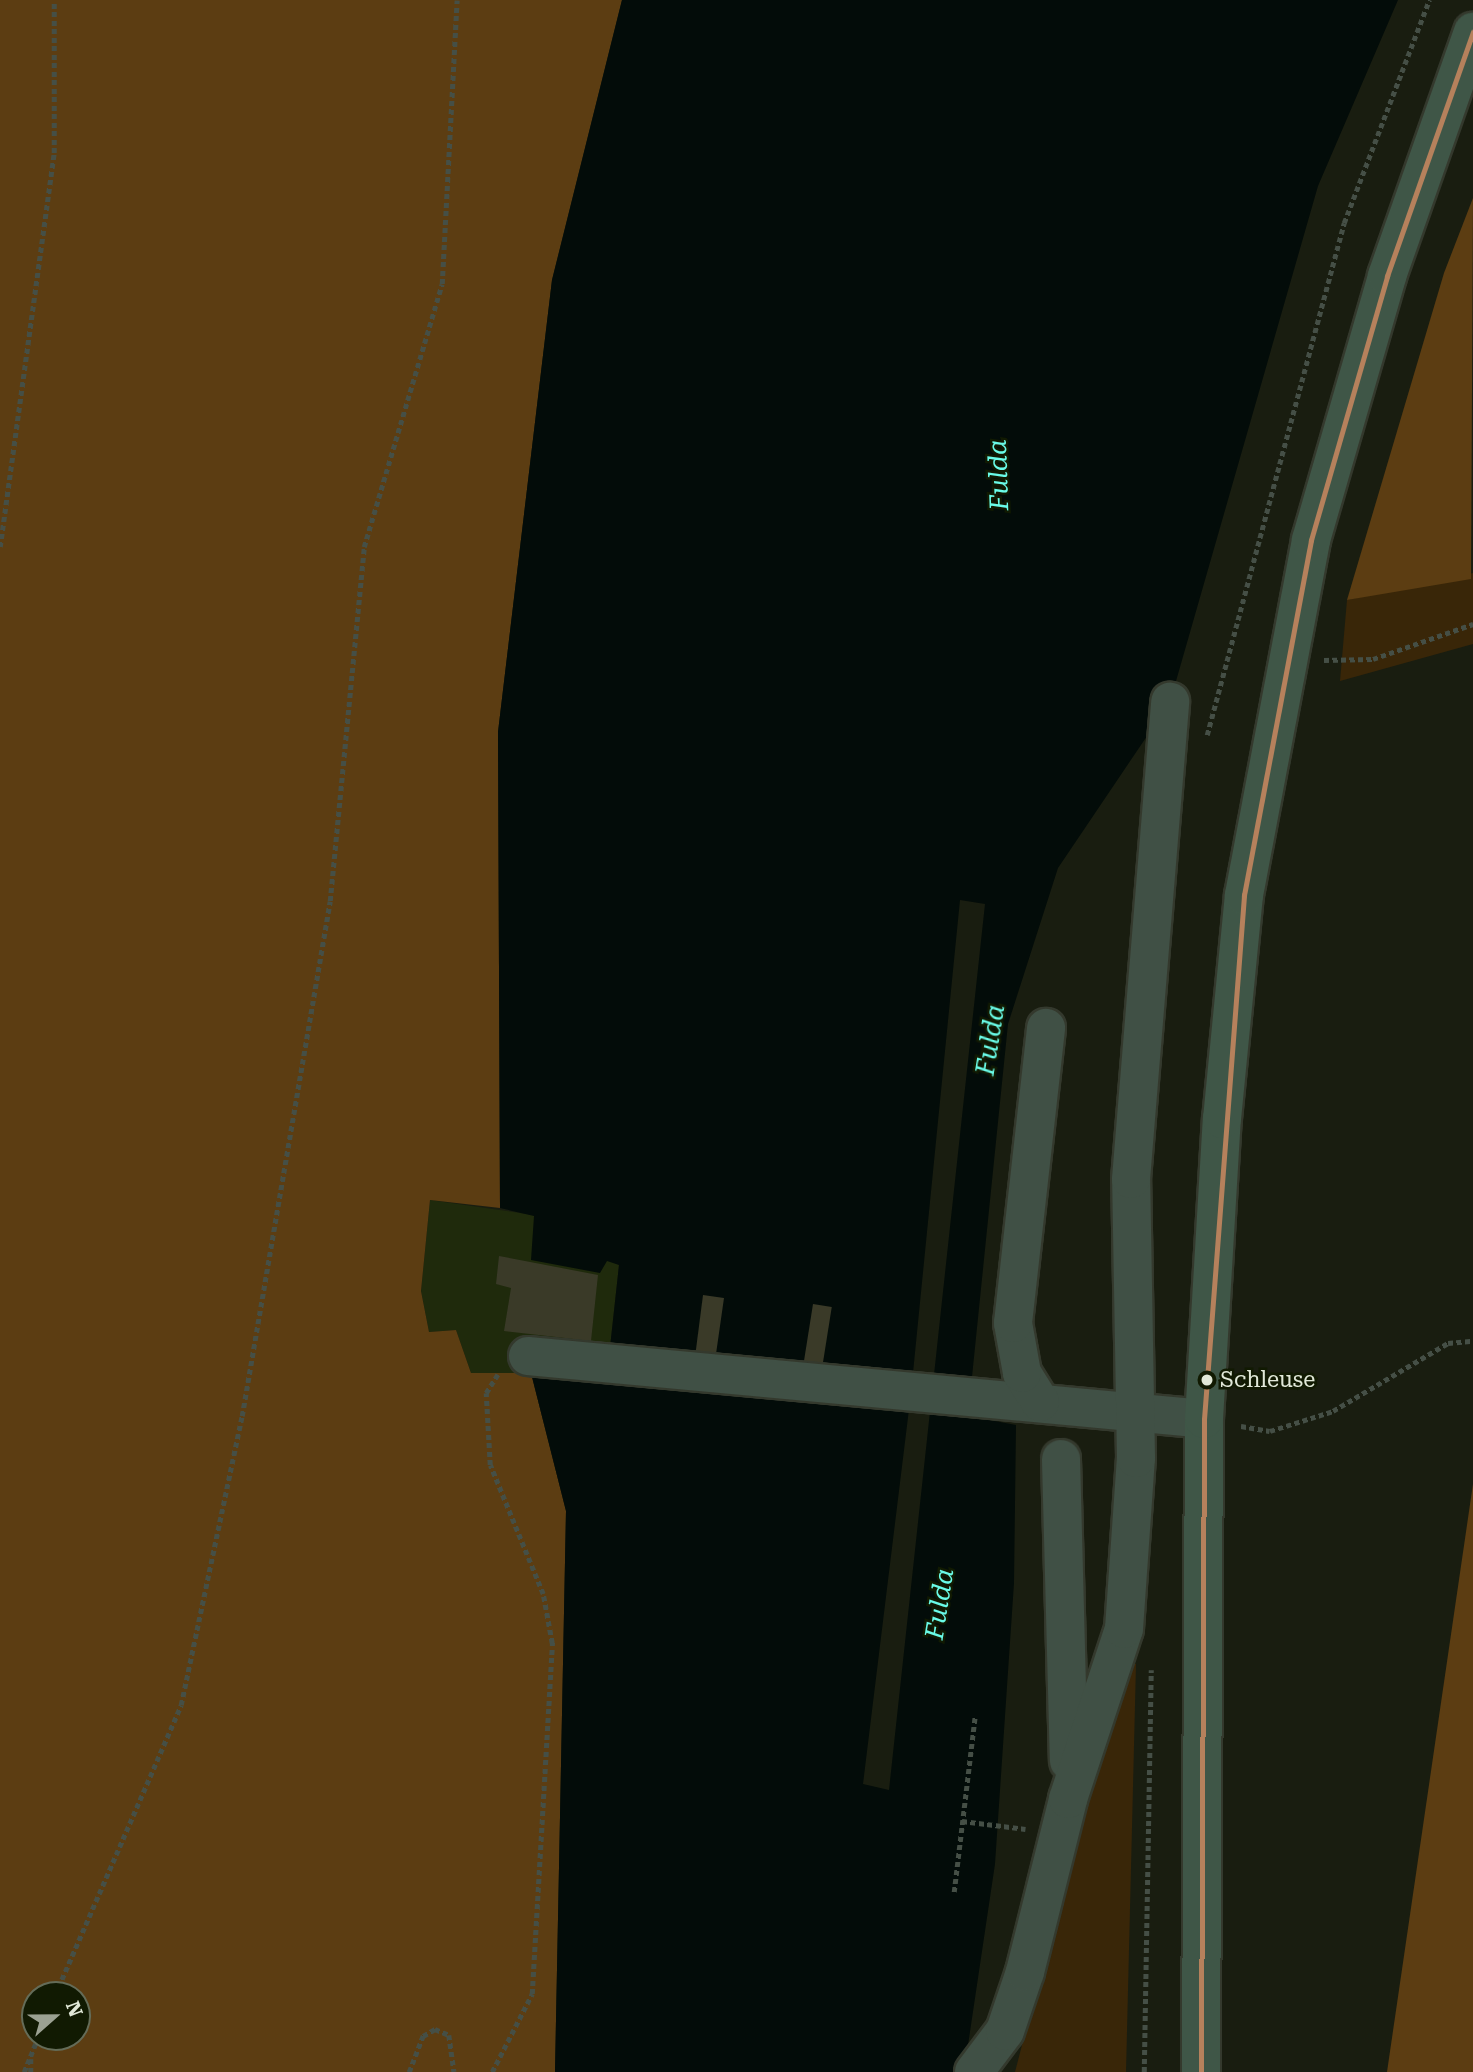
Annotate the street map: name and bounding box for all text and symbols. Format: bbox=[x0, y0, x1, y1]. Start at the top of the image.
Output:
water label: Fulda bbox=[982, 439, 1016, 511]
water label: Fulda bbox=[970, 1002, 1012, 1078]
place label: Schleuse bbox=[1220, 1367, 1315, 1393]
marker: Schleuse bbox=[1200, 1373, 1214, 1387]
water label: Fulda bbox=[919, 1566, 961, 1642]
north arrow bbox=[21, 1981, 91, 2051]
text: N bbox=[61, 1998, 88, 2020]

